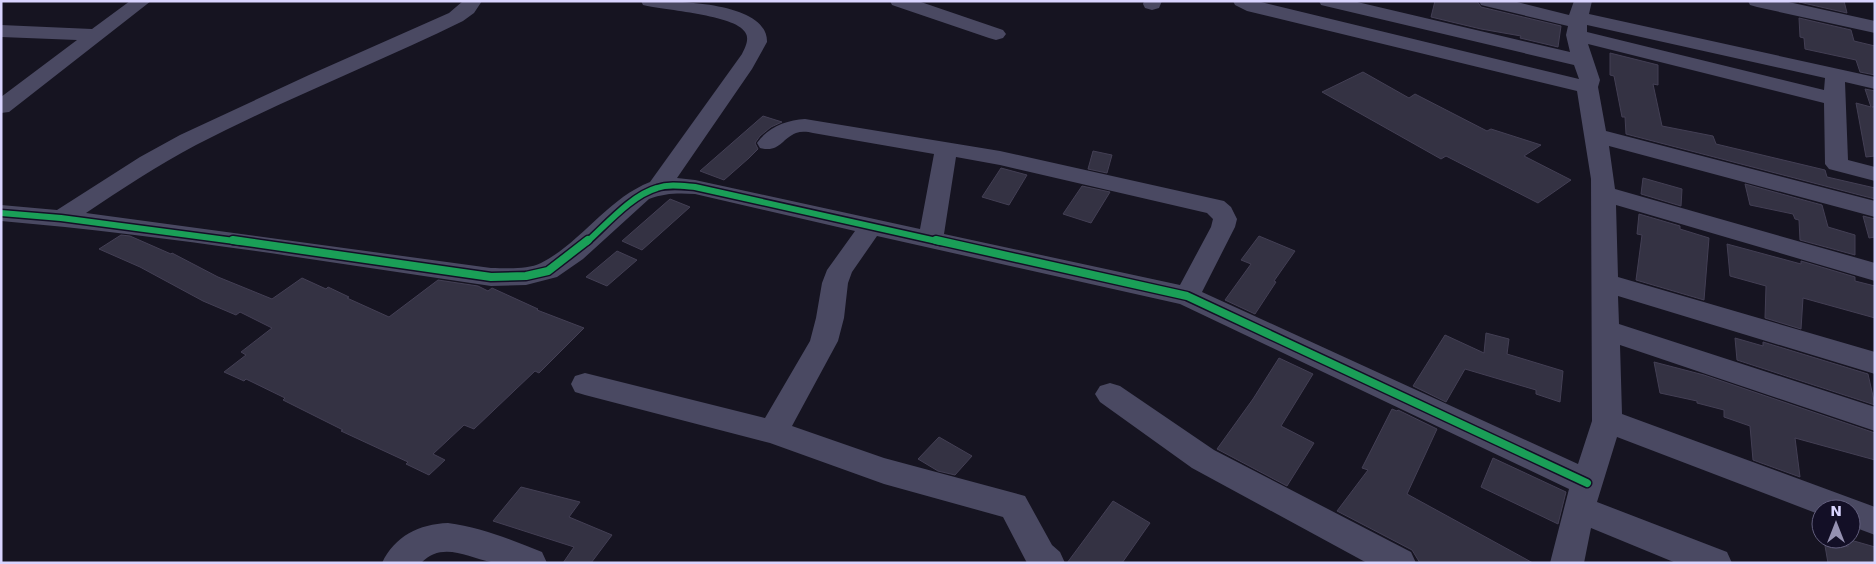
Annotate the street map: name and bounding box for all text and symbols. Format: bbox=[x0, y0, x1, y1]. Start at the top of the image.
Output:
north arrow bbox=[1811, 499, 1861, 549]
text: N bbox=[1830, 503, 1842, 519]

